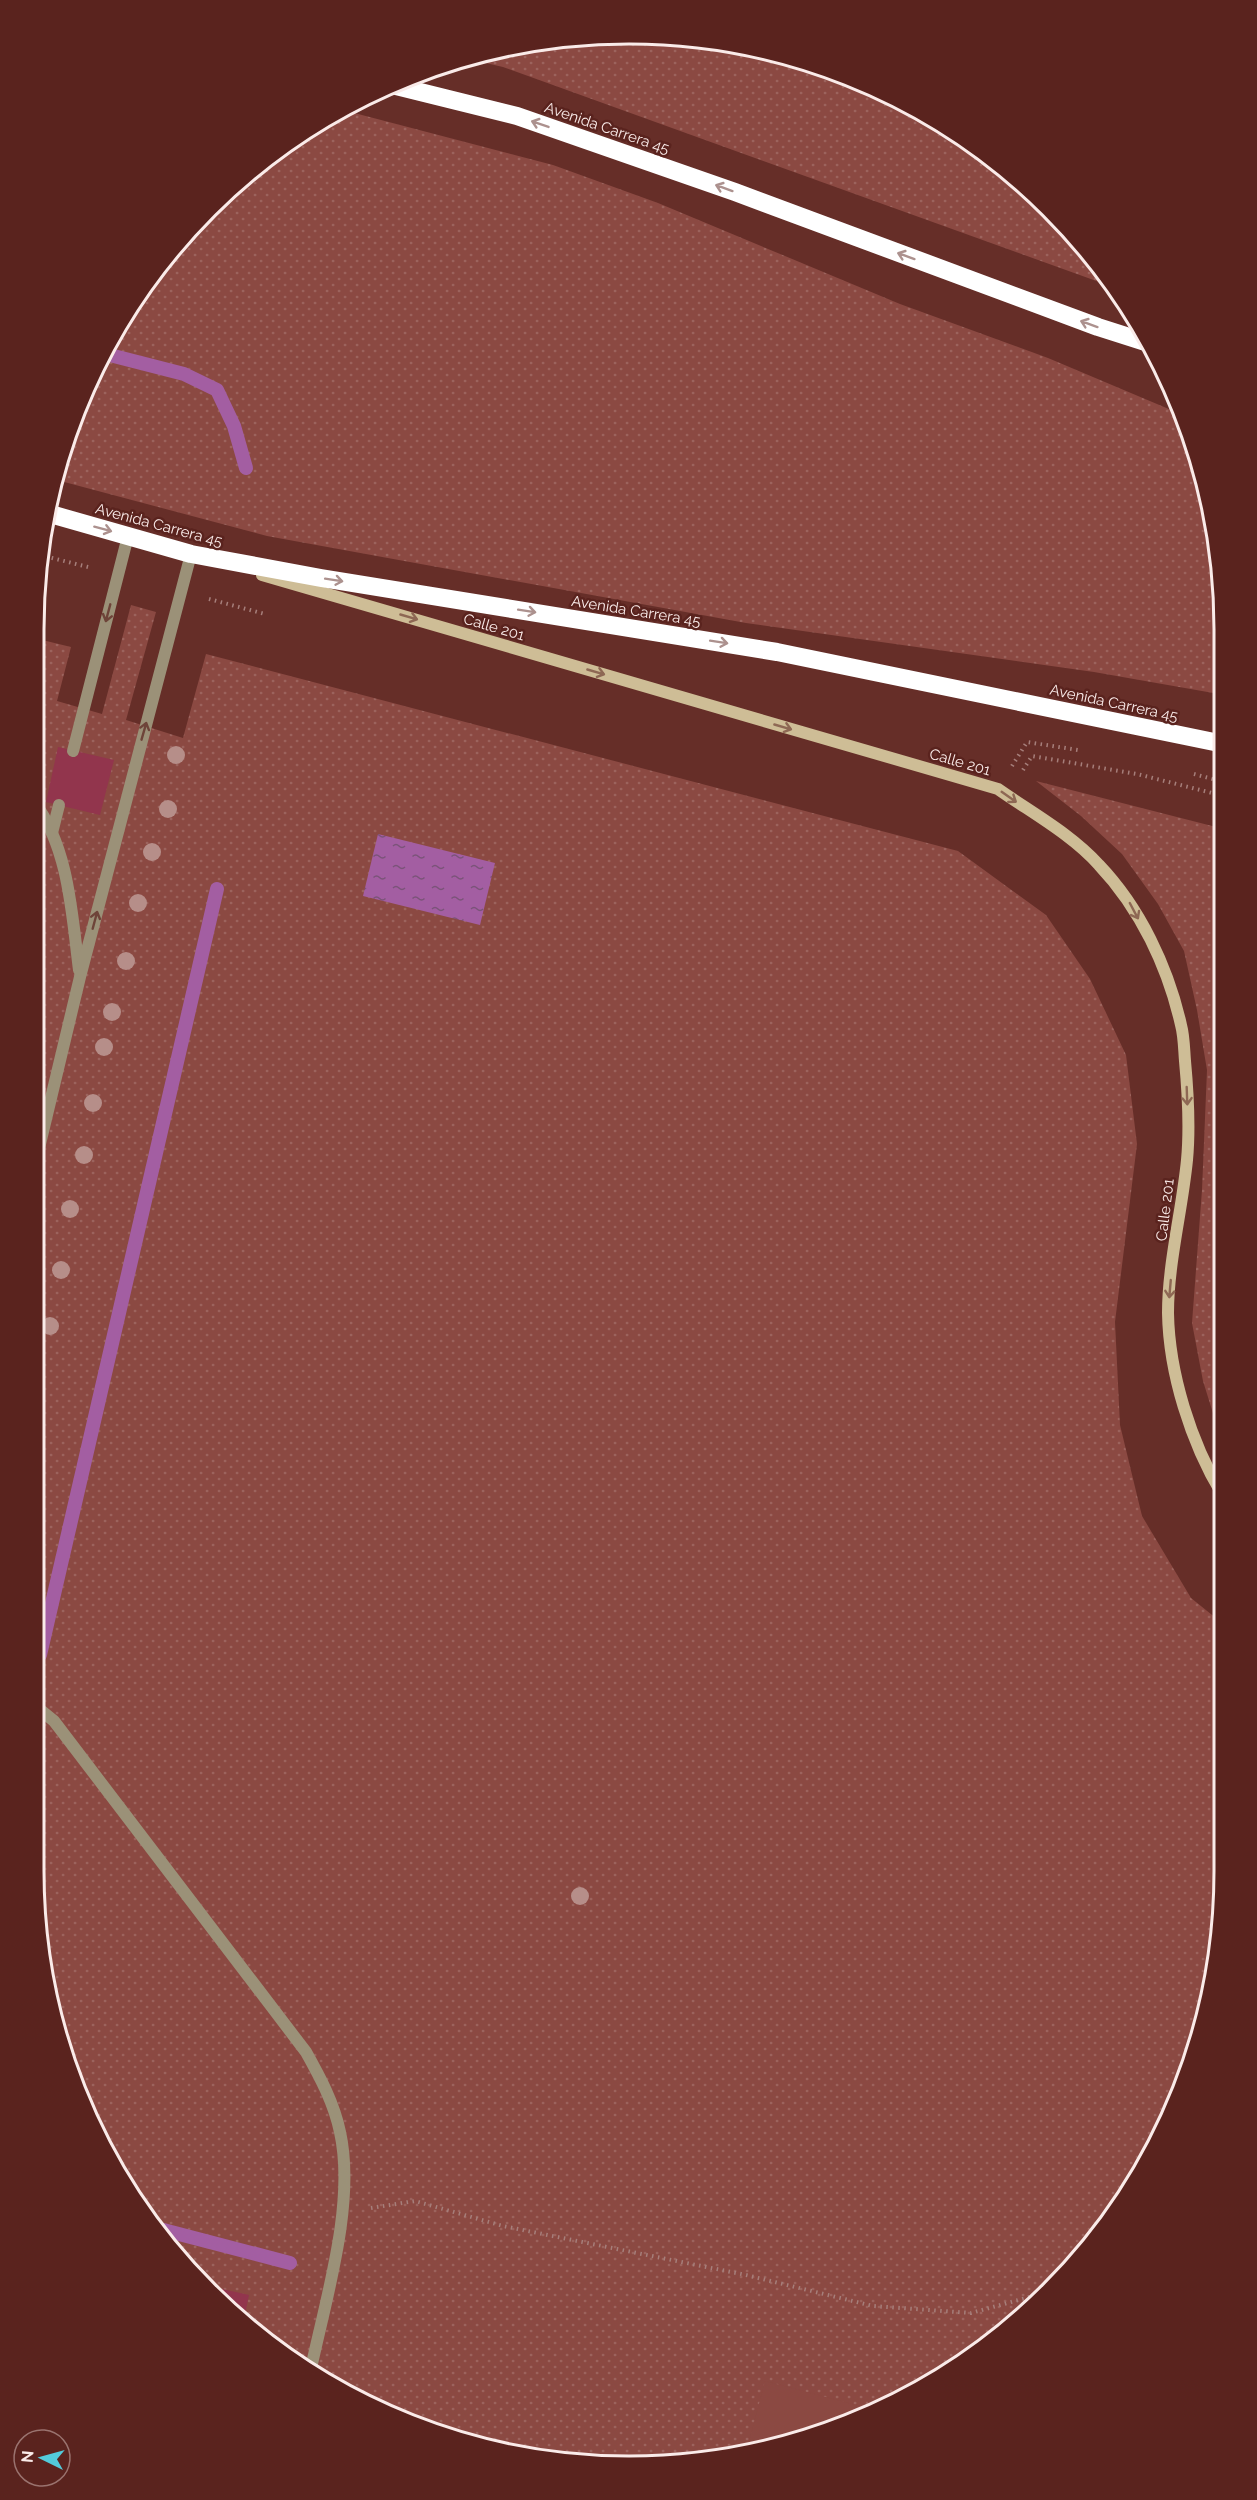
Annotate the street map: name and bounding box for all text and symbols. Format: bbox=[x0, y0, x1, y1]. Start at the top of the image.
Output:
street label: Avenida Carrera 45 bbox=[542, 98, 672, 158]
one-way arrow bbox=[531, 117, 550, 128]
one-way arrow bbox=[715, 182, 734, 193]
one-way arrow bbox=[898, 250, 916, 261]
one-way arrow bbox=[1080, 318, 1099, 329]
street label: Avenida Carrera 45 bbox=[94, 499, 224, 551]
one-way arrow bbox=[93, 524, 112, 535]
one-way arrow bbox=[324, 575, 344, 586]
street label: Avenida Carrera 45 bbox=[570, 592, 702, 630]
one-way arrow bbox=[102, 603, 113, 622]
one-way arrow bbox=[517, 606, 536, 617]
street label: Calle 201 bbox=[461, 610, 527, 644]
one-way arrow bbox=[399, 612, 418, 623]
one-way arrow bbox=[709, 637, 729, 648]
one-way arrow bbox=[586, 667, 605, 678]
street label: Avenida Carrera 45 bbox=[1048, 681, 1180, 725]
one-way arrow bbox=[773, 721, 792, 733]
one-way arrow bbox=[139, 722, 150, 741]
street label: Calle 201 bbox=[927, 745, 993, 779]
one-way arrow bbox=[1000, 791, 1017, 803]
one-way arrow bbox=[1129, 901, 1140, 919]
one-way arrow bbox=[90, 911, 101, 930]
one-way arrow bbox=[1182, 1085, 1193, 1105]
street label: Calle 201 bbox=[1152, 1177, 1178, 1242]
one-way arrow bbox=[1164, 1279, 1175, 1299]
north arrow bbox=[12, 2428, 72, 2488]
text: N bbox=[18, 2450, 38, 2464]

